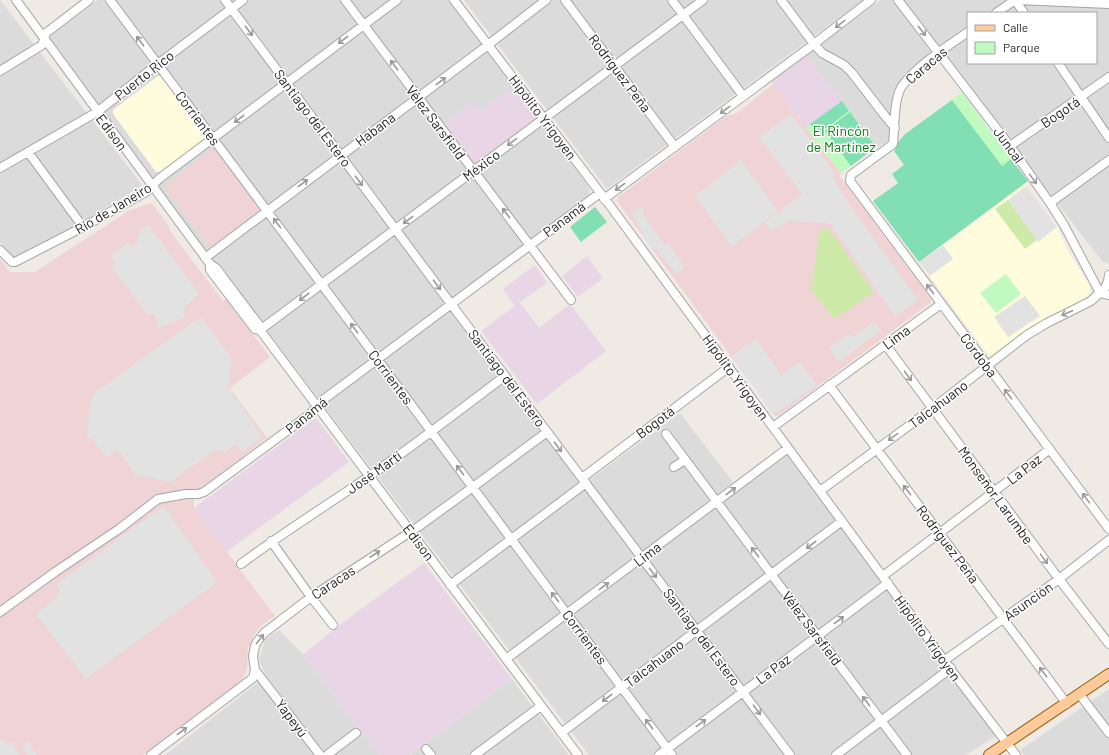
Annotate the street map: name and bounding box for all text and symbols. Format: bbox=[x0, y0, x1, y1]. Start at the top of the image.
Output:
legend bbox=[967, 12, 1097, 64]
one-way arrow bbox=[835, 20, 846, 28]
text: Calle bbox=[1003, 20, 1028, 34]
one-way arrow bbox=[918, 25, 926, 36]
one-way arrow bbox=[244, 26, 253, 37]
street label: Rodríguez Peña bbox=[585, 31, 655, 115]
one-way arrow bbox=[136, 35, 145, 46]
one-way arrow bbox=[338, 36, 349, 45]
text: Parque bbox=[1003, 40, 1040, 54]
street label: Caracas bbox=[902, 43, 950, 87]
street label: Puerto Rico bbox=[111, 46, 177, 104]
one-way arrow bbox=[390, 60, 398, 71]
street label: Santiago del Estero bbox=[271, 66, 355, 170]
street label: Hipólito Yrigoyen bbox=[506, 71, 580, 163]
one-way arrow bbox=[435, 76, 446, 85]
street label: Vélez Sarsfield bbox=[403, 81, 469, 163]
street label: Corrientes bbox=[172, 87, 224, 149]
street label: Bogotá bbox=[1037, 93, 1083, 131]
one-way arrow bbox=[719, 106, 730, 114]
street label: Habana bbox=[352, 108, 398, 150]
street label: Edison bbox=[93, 110, 131, 154]
one-way arrow bbox=[234, 114, 245, 123]
park label: El Rincón de Martínez bbox=[806, 122, 876, 155]
street label: Juncal bbox=[990, 124, 1028, 166]
one-way arrow bbox=[507, 137, 518, 146]
street label: México bbox=[459, 145, 503, 185]
one-way arrow bbox=[1029, 174, 1038, 185]
one-way arrow bbox=[355, 175, 364, 186]
street label: Río de Janeiro bbox=[72, 179, 154, 237]
one-way arrow bbox=[297, 179, 308, 188]
one-way arrow bbox=[615, 183, 626, 191]
street label: Panamá bbox=[539, 198, 589, 240]
one-way arrow bbox=[501, 208, 510, 219]
one-way arrow bbox=[403, 215, 414, 224]
one-way arrow bbox=[273, 218, 281, 229]
one-way arrow bbox=[433, 279, 441, 290]
one-way arrow bbox=[926, 284, 935, 295]
one-way arrow bbox=[299, 293, 310, 302]
one-way arrow bbox=[1062, 310, 1074, 317]
street label: Lima bbox=[879, 321, 913, 353]
one-way arrow bbox=[350, 322, 359, 333]
street label: Santiago del Estero bbox=[465, 326, 549, 430]
street label: Córdoba bbox=[957, 329, 1001, 381]
street label: Hipólito Yrigoyen bbox=[699, 331, 773, 423]
street label: Corrientes bbox=[365, 346, 417, 408]
one-way arrow bbox=[904, 370, 913, 381]
street label: Talcahuano bbox=[905, 376, 971, 432]
one-way arrow bbox=[1004, 388, 1012, 399]
street label: Panamá bbox=[282, 393, 330, 437]
street label: Bogotá bbox=[632, 402, 678, 442]
one-way arrow bbox=[888, 433, 899, 441]
one-way arrow bbox=[554, 441, 563, 452]
street label: Monseñor Larumbe bbox=[955, 443, 1037, 547]
street label: José Martí bbox=[343, 447, 405, 497]
street label: La Paz bbox=[1003, 450, 1045, 488]
one-way arrow bbox=[456, 465, 465, 476]
one-way arrow bbox=[903, 484, 911, 495]
one-way arrow bbox=[726, 487, 737, 495]
one-way arrow bbox=[1082, 493, 1090, 504]
street label: Rodríguez Peña bbox=[913, 502, 983, 586]
street label: Edison bbox=[400, 520, 438, 564]
street label: Lima bbox=[630, 538, 664, 570]
one-way arrow bbox=[806, 540, 817, 549]
one-way arrow bbox=[751, 547, 759, 558]
one-way arrow bbox=[369, 550, 381, 558]
one-way arrow bbox=[1040, 553, 1048, 564]
street label: Caracas bbox=[308, 561, 358, 603]
one-way arrow bbox=[649, 567, 658, 578]
street label: Asunción bbox=[1000, 578, 1056, 624]
one-way arrow bbox=[599, 581, 610, 590]
street label: Santiago del Estero bbox=[660, 585, 744, 689]
street label: Vélez Sarsfield bbox=[779, 587, 845, 669]
one-way arrow bbox=[550, 592, 559, 603]
street label: Hipólito Yrigoyen bbox=[891, 592, 965, 684]
street label: Corrientes bbox=[559, 606, 611, 668]
one-way arrow bbox=[833, 616, 844, 624]
one-way arrow bbox=[255, 634, 264, 645]
street label: Talcahuano bbox=[621, 635, 687, 691]
street label: La Paz bbox=[752, 650, 794, 688]
one-way arrow bbox=[1039, 667, 1047, 678]
one-way arrow bbox=[601, 694, 612, 703]
street label: Yapeyú bbox=[272, 696, 312, 740]
one-way arrow bbox=[862, 696, 871, 707]
one-way arrow bbox=[753, 705, 761, 716]
one-way arrow bbox=[645, 718, 653, 729]
one-way arrow bbox=[696, 719, 707, 727]
one-way arrow bbox=[177, 727, 188, 736]

